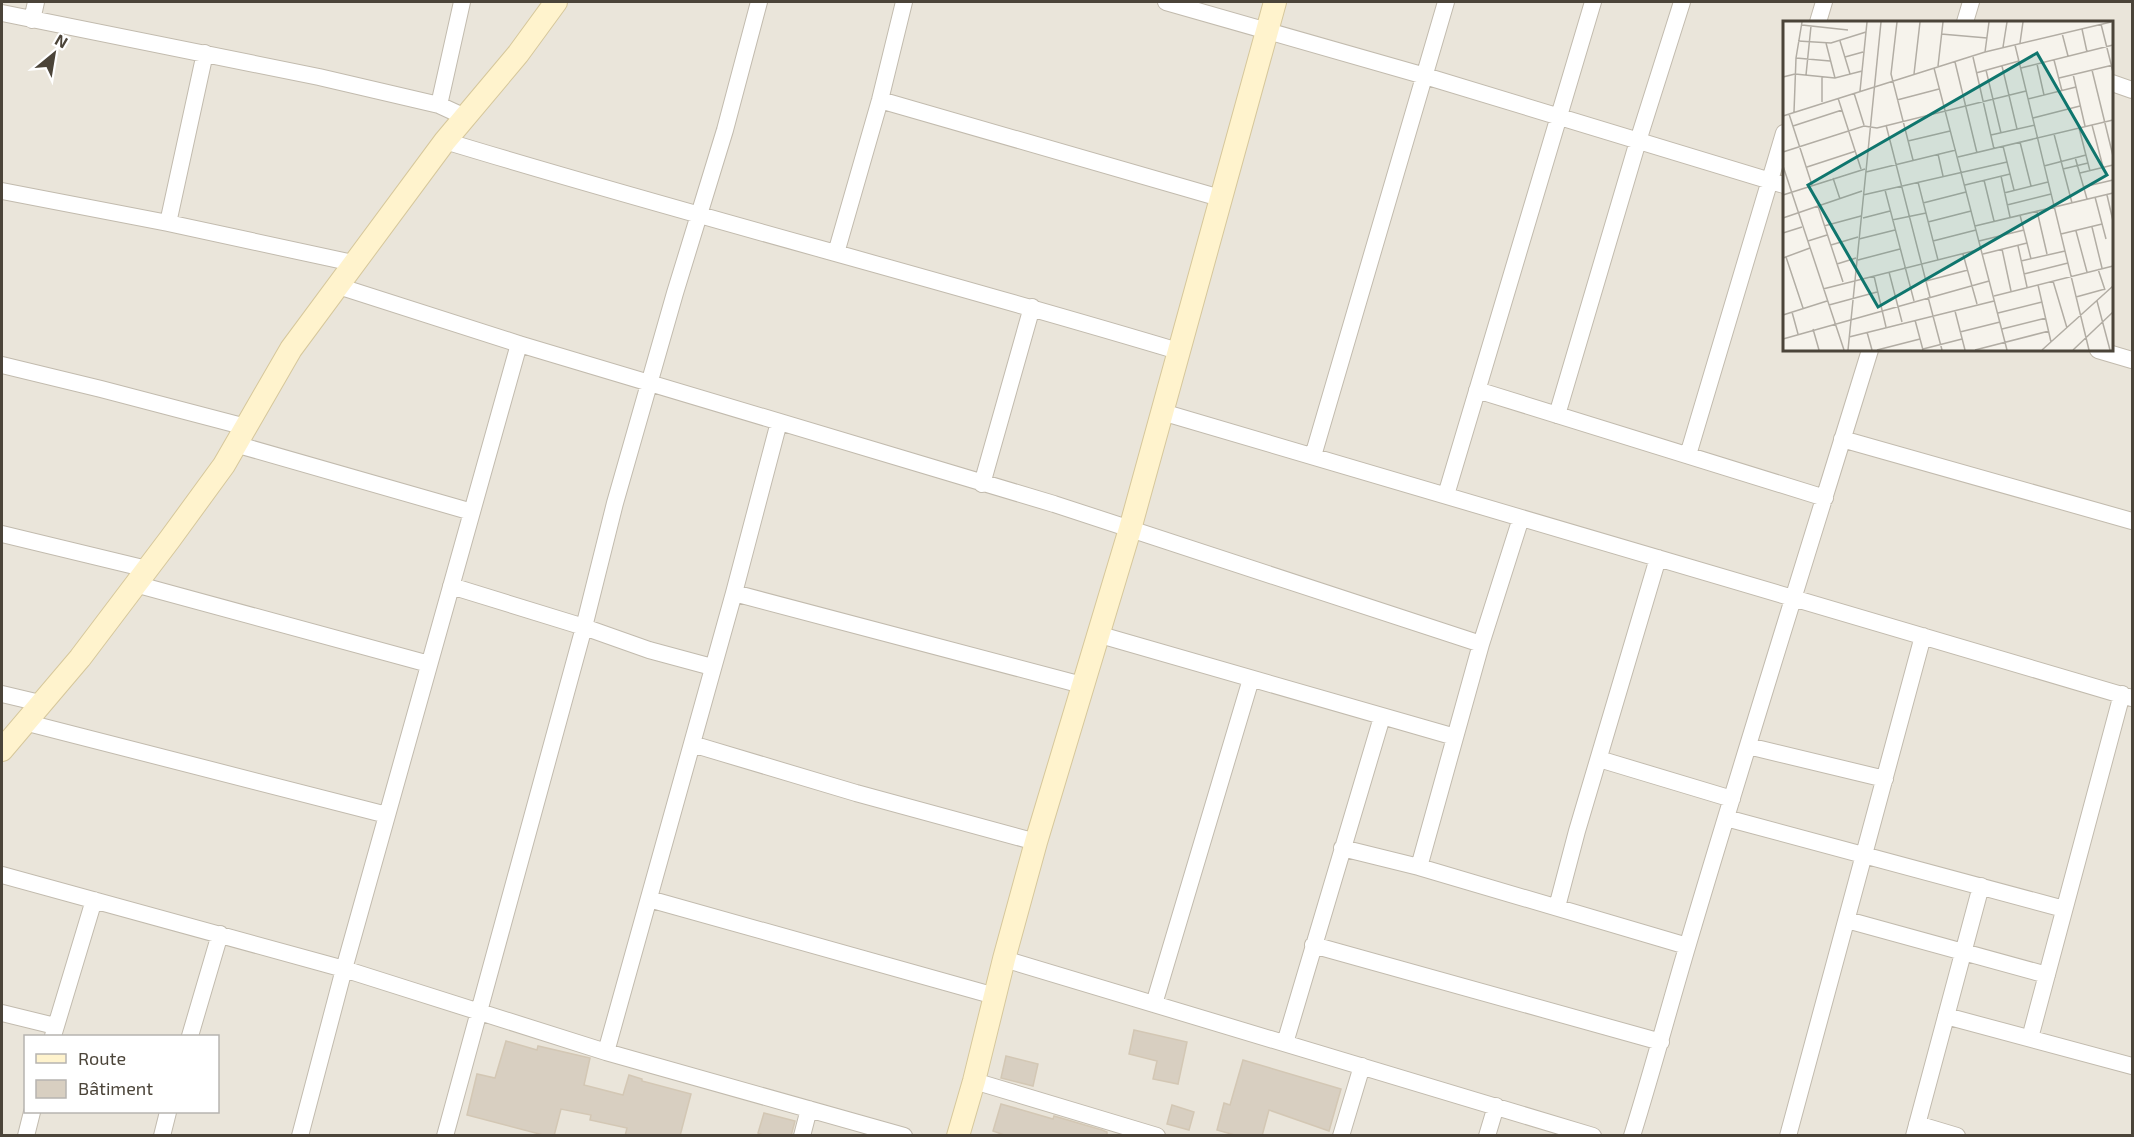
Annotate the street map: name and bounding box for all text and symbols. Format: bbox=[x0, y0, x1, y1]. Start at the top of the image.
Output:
inset map bbox=[1783, 21, 2113, 351]
north arrow bbox=[24, 24, 84, 84]
text: N bbox=[52, 29, 72, 52]
legend bbox=[24, 1035, 219, 1113]
text: Route bbox=[78, 1047, 126, 1069]
text: Bâtiment bbox=[78, 1077, 153, 1099]

